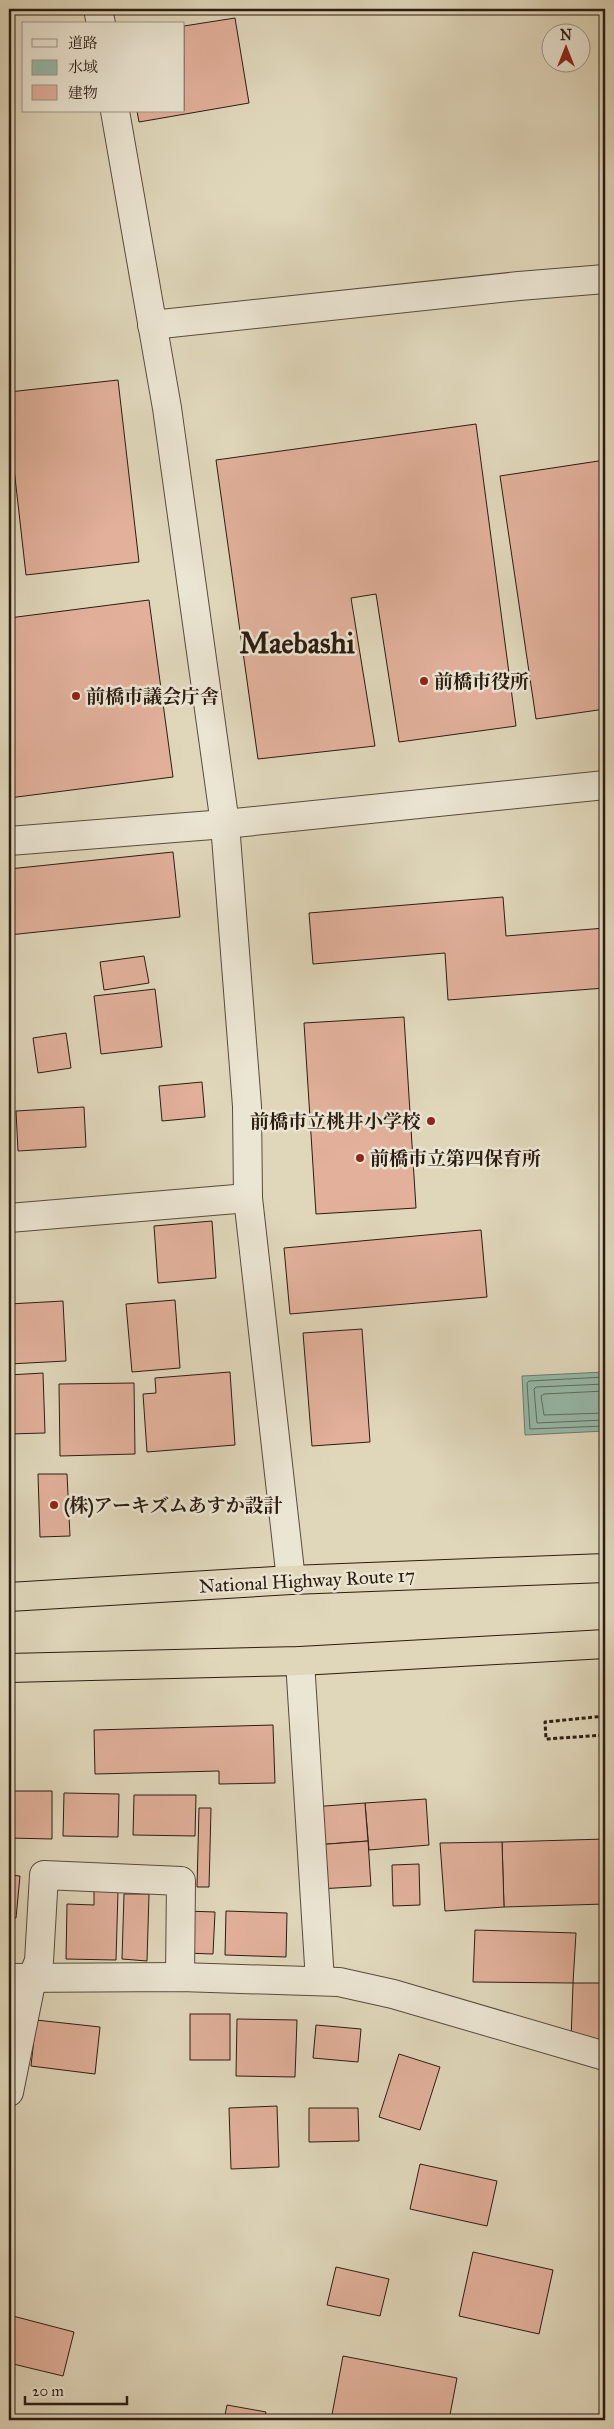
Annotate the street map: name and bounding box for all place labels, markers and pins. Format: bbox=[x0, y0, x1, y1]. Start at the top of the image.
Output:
place label: 前橋市役所 bbox=[434, 670, 529, 693]
marker: 前橋市役所 bbox=[418, 675, 430, 687]
place label: 前橋市議会庁舎 bbox=[86, 685, 219, 708]
marker: 前橋市議会庁舎 bbox=[70, 690, 82, 702]
place label: 前橋市立桃井小学校 bbox=[250, 1110, 421, 1133]
marker: 前橋市立桃井小学校 bbox=[425, 1115, 437, 1127]
place label: 前橋市立第四保育所 bbox=[370, 1147, 541, 1170]
marker: 前橋市立第四保育所 bbox=[354, 1152, 366, 1164]
place label: (株)アーキズムあすか設計 bbox=[64, 1494, 283, 1518]
marker: (株)アーキズムあすか設計 bbox=[48, 1499, 60, 1511]

